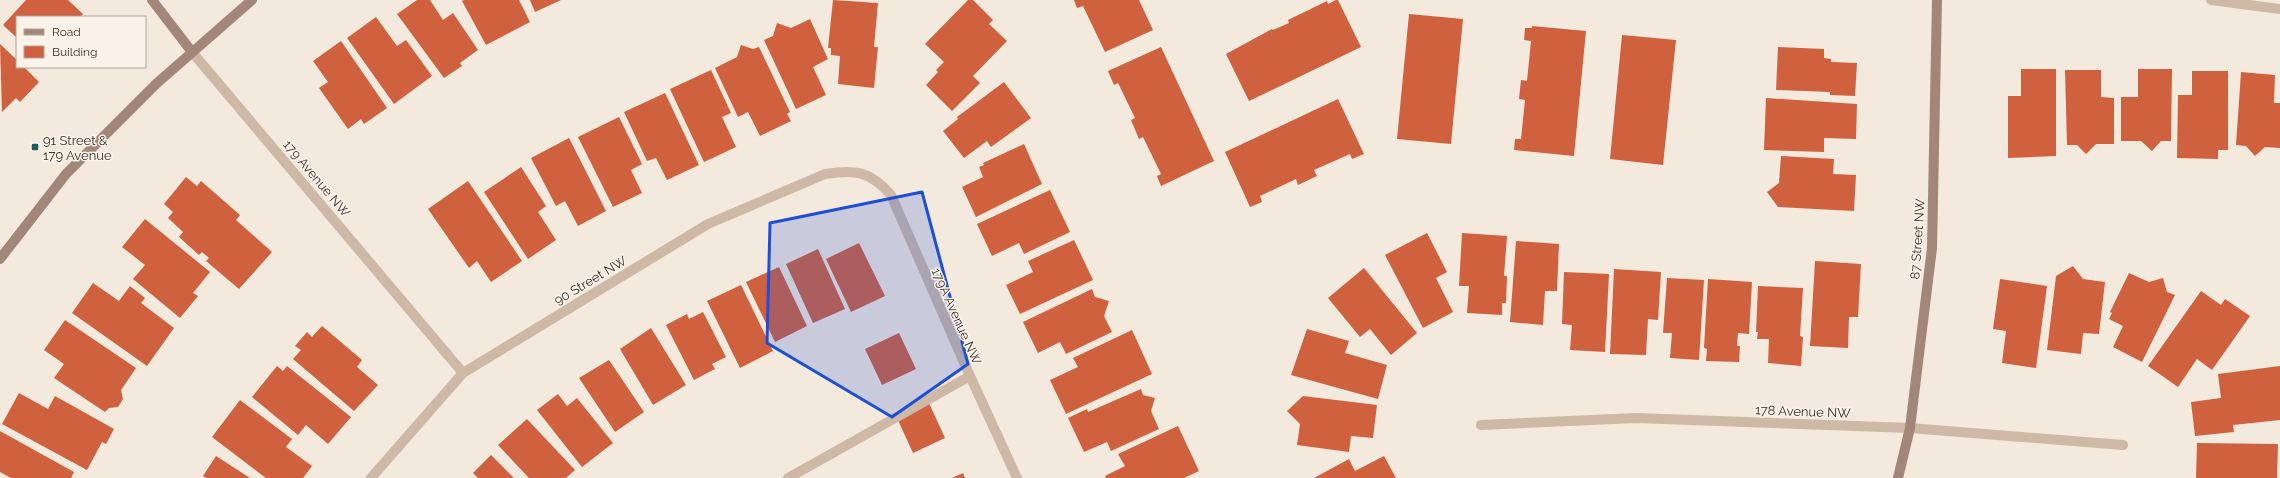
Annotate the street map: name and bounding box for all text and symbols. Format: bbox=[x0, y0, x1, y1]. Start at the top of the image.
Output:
legend bbox=[16, 16, 146, 68]
text: Road bbox=[52, 25, 81, 39]
text: Building bbox=[52, 45, 98, 59]
place label: 91 Street & 179 Avenue bbox=[43, 133, 112, 163]
street label: 179 Avenue NW bbox=[280, 137, 353, 220]
marker: 91 Street & 179 Avenue bbox=[30, 142, 40, 152]
street label: 87 Street NW bbox=[1907, 198, 1928, 280]
street label: 90 Street NW bbox=[551, 253, 630, 308]
street label: 179A Avenue NW bbox=[929, 266, 985, 367]
street label: 178 Avenue NW bbox=[1755, 402, 1851, 421]

